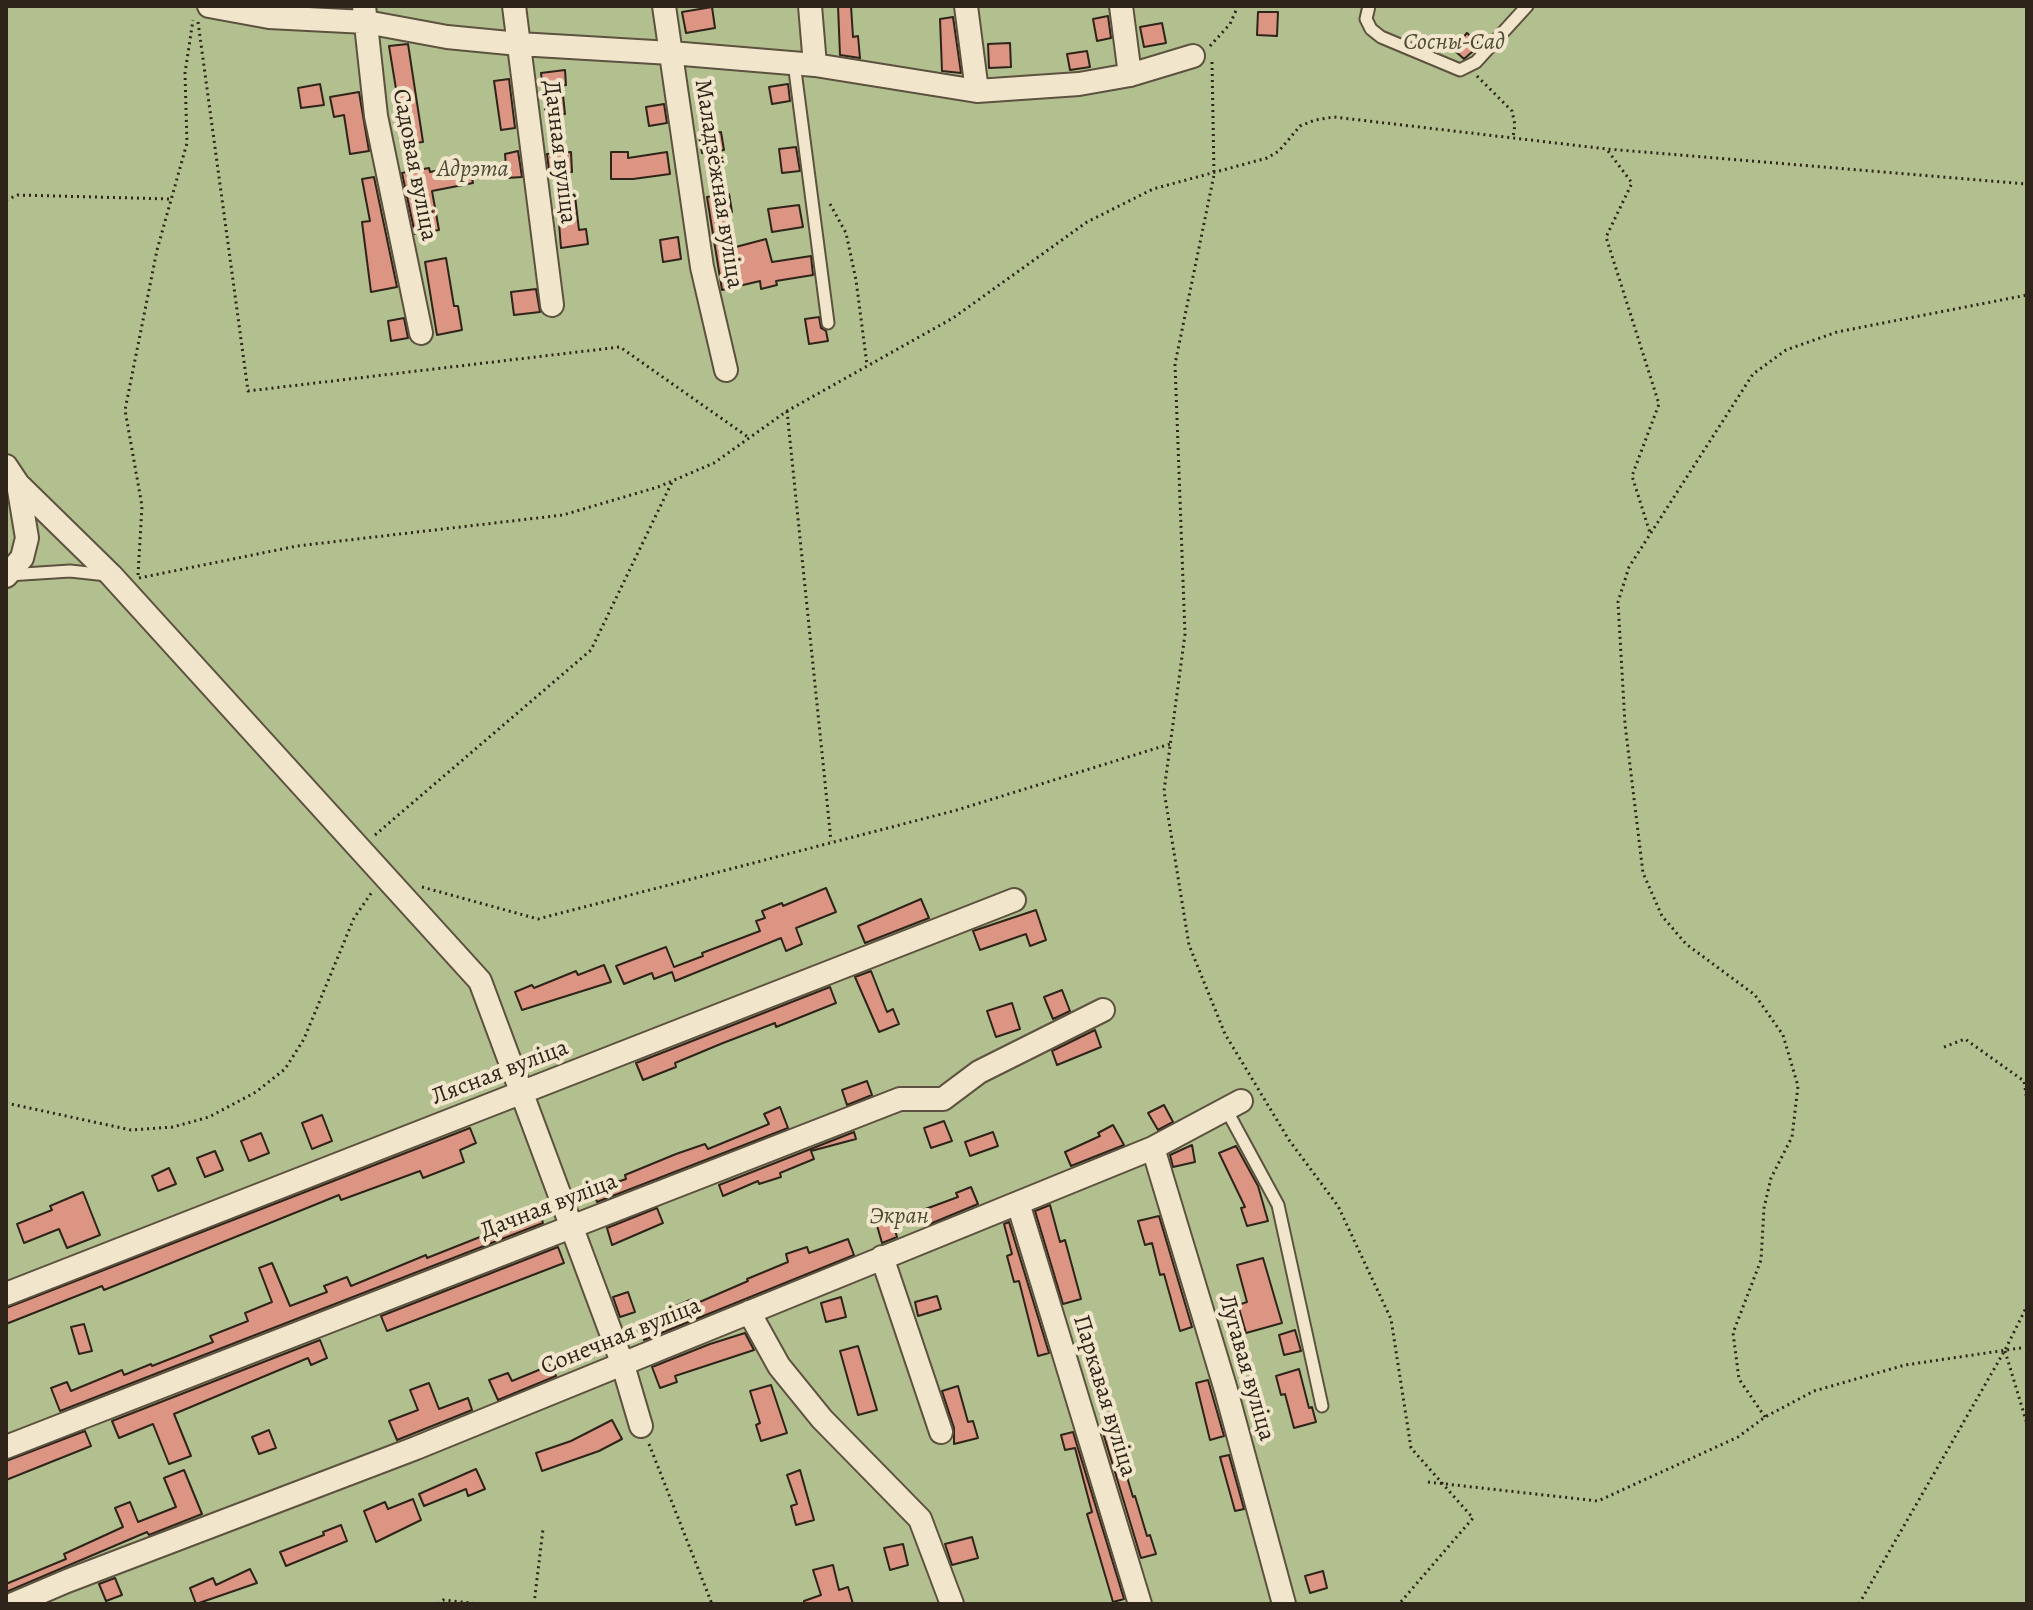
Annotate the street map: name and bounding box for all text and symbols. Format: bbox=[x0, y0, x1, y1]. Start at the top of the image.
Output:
park label: Сосны-Сад bbox=[1403, 29, 1505, 57]
street label: Маладзёжная вуліца bbox=[687, 77, 749, 291]
street label: Дачная вуліца bbox=[536, 78, 582, 226]
street label: Садовая вуліца bbox=[385, 87, 443, 243]
park label: Адрэта bbox=[437, 156, 509, 184]
street label: Лясная вуліца bbox=[427, 1034, 573, 1112]
street label: Дачная вуліца bbox=[476, 1168, 622, 1246]
park label: Экран bbox=[869, 1203, 929, 1231]
street label: Лугавая вуліца bbox=[1211, 1291, 1281, 1445]
street label: Сонечная вуліца bbox=[537, 1292, 705, 1382]
street label: Паркавая вуліца bbox=[1066, 1312, 1142, 1480]

